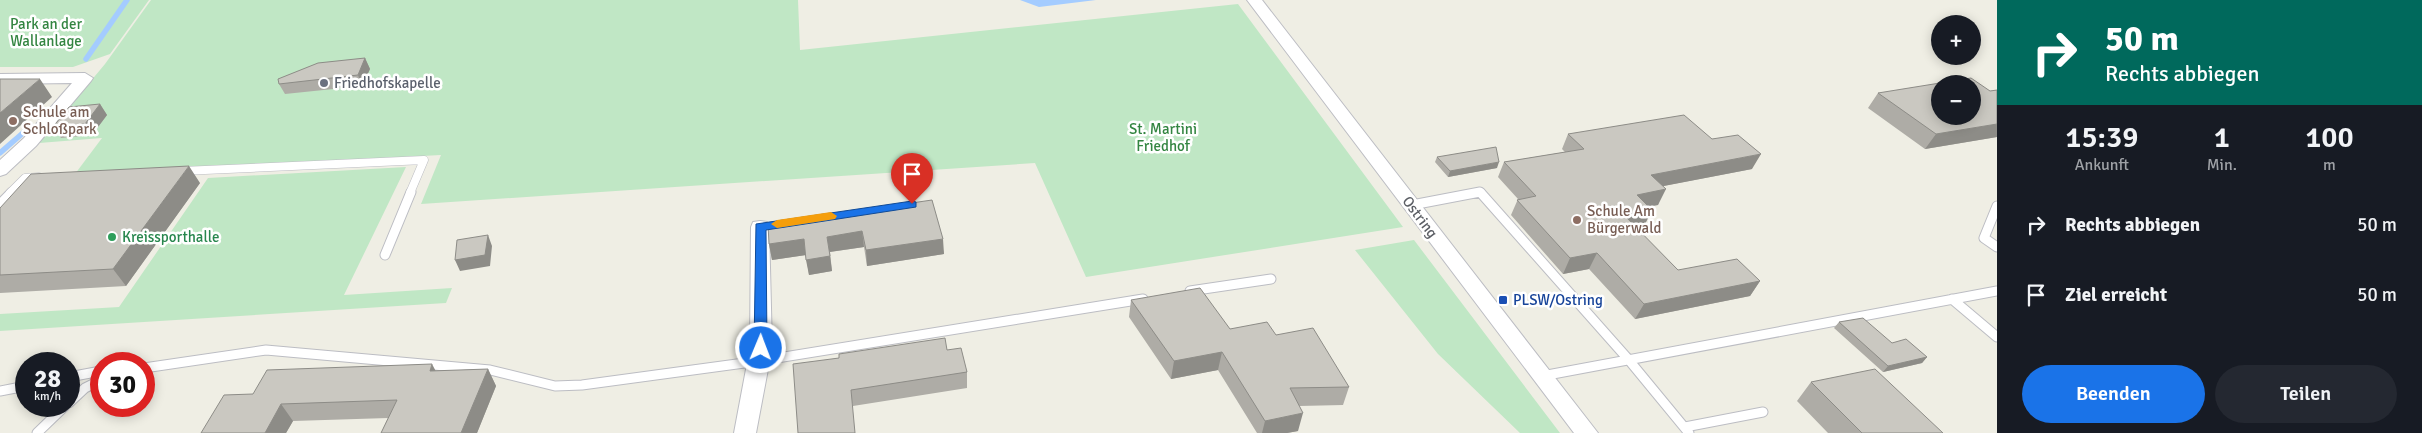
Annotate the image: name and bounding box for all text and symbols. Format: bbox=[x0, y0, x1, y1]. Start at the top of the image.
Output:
park label: Park an der Wallanlage bbox=[10, 15, 83, 50]
map controls bbox=[1931, 15, 1981, 125]
button: + bbox=[1931, 15, 1981, 65]
text: 50 m bbox=[2105, 17, 2179, 60]
icon: right bbox=[2022, 20, 2087, 85]
text: Rechts abbiegen bbox=[2105, 60, 2259, 87]
place label: Friedhofskapelle bbox=[334, 74, 441, 92]
button: − bbox=[1931, 75, 1981, 125]
marker: Friedhofskapelle bbox=[318, 77, 330, 89]
place label: Schule am Schloßpark bbox=[23, 103, 97, 138]
marker: Schule am Schloßpark bbox=[7, 115, 19, 127]
text: 15:39 bbox=[2065, 119, 2138, 156]
text: 1 bbox=[2214, 119, 2230, 156]
text: 100 bbox=[2305, 119, 2354, 156]
park label: St. Martini Friedhof bbox=[1129, 120, 1197, 155]
pin bbox=[891, 153, 933, 204]
text: Ankunft bbox=[2075, 155, 2129, 175]
text: Min. bbox=[2207, 155, 2237, 175]
text: m bbox=[2323, 155, 2336, 175]
icon: arrive bbox=[898, 160, 926, 188]
street label: Ostring bbox=[1398, 193, 1442, 241]
place label: Schule Am Bürgerwald bbox=[1587, 202, 1662, 237]
icon: right bbox=[2022, 211, 2050, 239]
text: Rechts abbiegen bbox=[2065, 213, 2200, 237]
text: 50 m bbox=[2357, 213, 2397, 237]
marker: Schule Am Bürgerwald bbox=[1571, 214, 1583, 226]
place label: Kreissporthalle bbox=[122, 228, 219, 246]
marker: Kreissporthalle bbox=[106, 231, 118, 243]
icon: arrive bbox=[2022, 281, 2050, 309]
text: Ziel erreicht bbox=[2065, 283, 2167, 307]
text: 50 m bbox=[2357, 283, 2397, 307]
place label: PLSW/Ostring bbox=[1513, 291, 1603, 309]
marker: PLSW/Ostring bbox=[1497, 294, 1509, 306]
position arrow bbox=[734, 321, 786, 373]
speed limit sign: 30 bbox=[90, 352, 155, 417]
text: 28 bbox=[34, 363, 61, 394]
button: Beenden bbox=[2022, 365, 2205, 423]
button: Teilen bbox=[2215, 365, 2397, 423]
text: km/h bbox=[34, 389, 61, 404]

